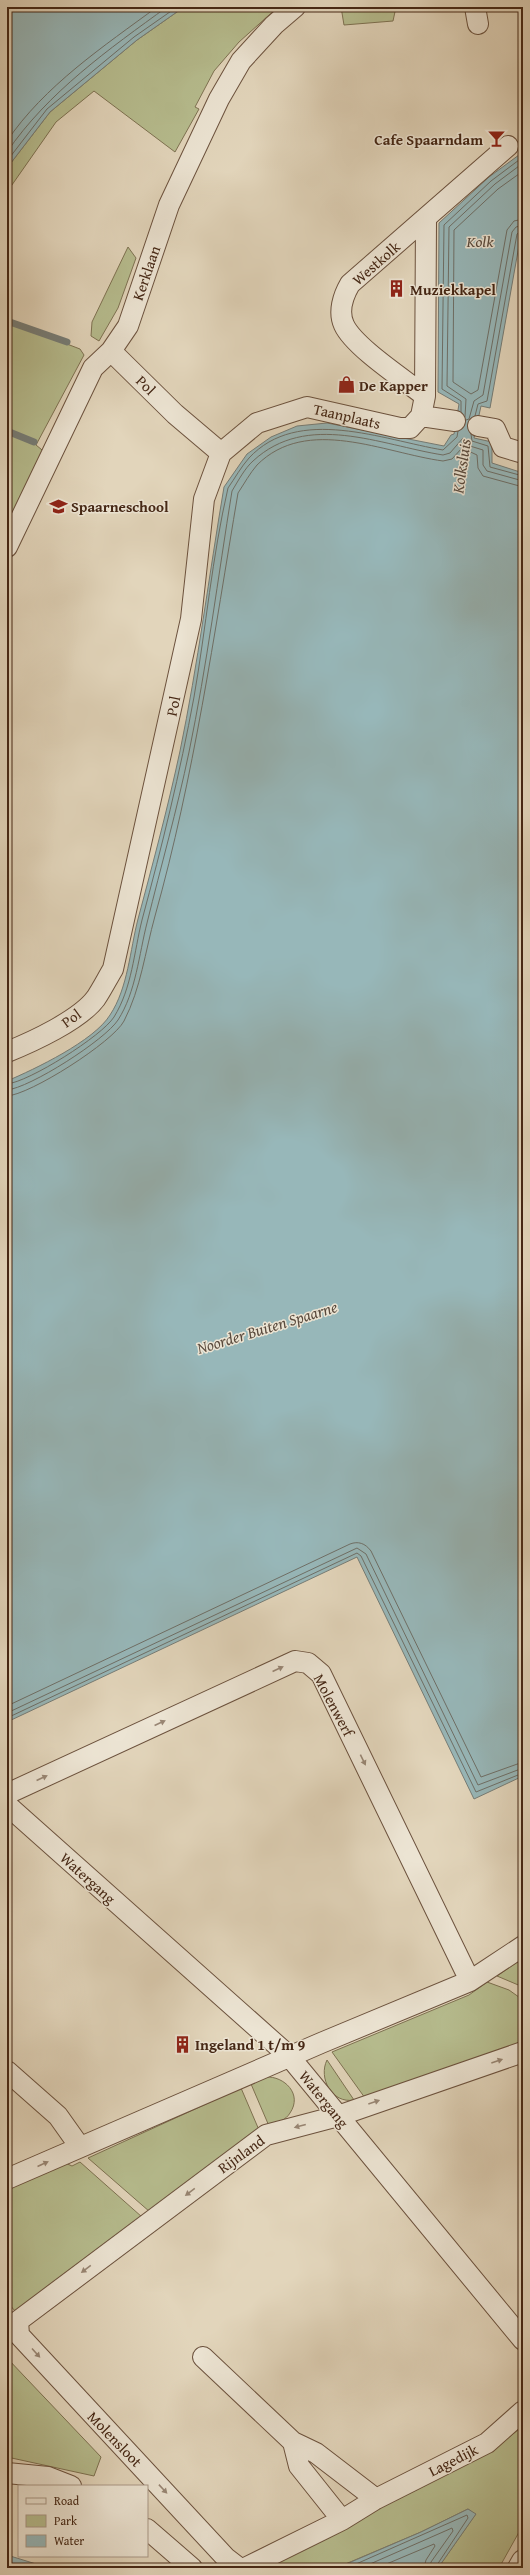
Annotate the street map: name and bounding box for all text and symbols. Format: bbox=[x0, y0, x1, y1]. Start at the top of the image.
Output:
place label: Cafe Spaarndam bbox=[374, 129, 483, 150]
bar icon: Cafe Spaarndam bbox=[486, 129, 506, 149]
water label: Kolk bbox=[466, 229, 494, 253]
street label: Westkolk bbox=[348, 236, 405, 290]
street label: Kerklaan bbox=[127, 242, 165, 303]
building icon: Muziekkapel bbox=[387, 279, 407, 299]
place label: Muziekkapel bbox=[410, 279, 496, 300]
street label: Pol bbox=[132, 371, 160, 399]
shop icon: De Kapper bbox=[336, 375, 356, 395]
place label: De Kapper bbox=[359, 375, 428, 396]
street label: Taanplaats bbox=[311, 398, 383, 434]
water label: Kolksluis bbox=[445, 437, 477, 496]
school or university icon: Spaarneschool bbox=[48, 496, 68, 516]
place label: Spaarneschool bbox=[71, 496, 169, 517]
street label: Pol bbox=[161, 694, 185, 718]
street label: Pol bbox=[57, 1004, 85, 1032]
water label: Noorder Buiten Spaarne bbox=[193, 1294, 341, 1360]
one-way arrow bbox=[273, 1666, 284, 1672]
street label: Molenwerf bbox=[309, 1670, 360, 1742]
one-way arrow bbox=[155, 1720, 166, 1726]
one-way arrow bbox=[360, 1754, 366, 1765]
one-way arrow bbox=[37, 1774, 49, 1780]
street label: Watergang bbox=[56, 1847, 121, 1909]
building icon: Ingeland 1 t/m 9 bbox=[172, 2034, 192, 2054]
place label: Ingeland 1 t/m 9 bbox=[195, 2034, 305, 2055]
one-way arrow bbox=[492, 2057, 504, 2063]
street label: Watergang bbox=[294, 2066, 354, 2133]
one-way arrow bbox=[369, 2099, 381, 2105]
one-way arrow bbox=[294, 2123, 306, 2129]
street label: Rijnland bbox=[213, 2130, 269, 2178]
one-way arrow bbox=[37, 2160, 49, 2166]
one-way arrow bbox=[185, 2187, 195, 2195]
one-way arrow bbox=[80, 2265, 91, 2274]
one-way arrow bbox=[31, 2349, 40, 2358]
street label: Molensloot bbox=[83, 2406, 147, 2472]
street label: Lagedijk bbox=[425, 2438, 482, 2481]
one-way arrow bbox=[159, 2484, 168, 2494]
legend bbox=[18, 2485, 148, 2557]
text: Road bbox=[54, 2492, 80, 2509]
text: Park bbox=[54, 2512, 78, 2529]
text: Water bbox=[54, 2532, 84, 2549]

